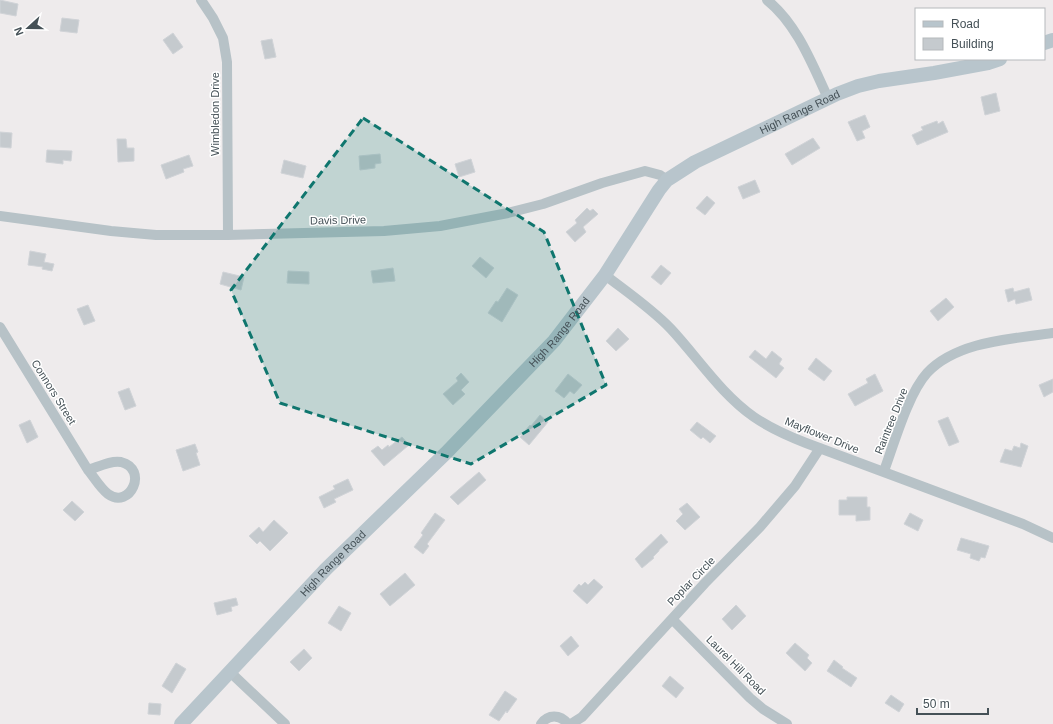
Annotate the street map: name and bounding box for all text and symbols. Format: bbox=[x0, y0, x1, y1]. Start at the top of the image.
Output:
north arrow bbox=[8, 8, 48, 48]
legend bbox=[915, 8, 1045, 60]
text: Road bbox=[951, 17, 980, 31]
text: N bbox=[12, 26, 26, 37]
text: Building bbox=[951, 37, 994, 51]
street label: Wimbledon Drive bbox=[209, 72, 221, 156]
street label: High Range Road bbox=[758, 88, 842, 136]
street label: Davis Drive bbox=[310, 214, 366, 226]
street label: High Range Road bbox=[526, 295, 592, 369]
street label: Connors Street bbox=[29, 357, 79, 427]
street label: Raintree Drive bbox=[872, 386, 910, 456]
street label: Mayflower Drive bbox=[783, 415, 861, 455]
street label: High Range Road bbox=[298, 528, 368, 599]
street label: Poplar Circle bbox=[665, 554, 717, 608]
street label: Laurel Hill Road bbox=[704, 633, 768, 697]
scale bar bbox=[917, 690, 988, 716]
text: 50 m bbox=[923, 697, 950, 711]

